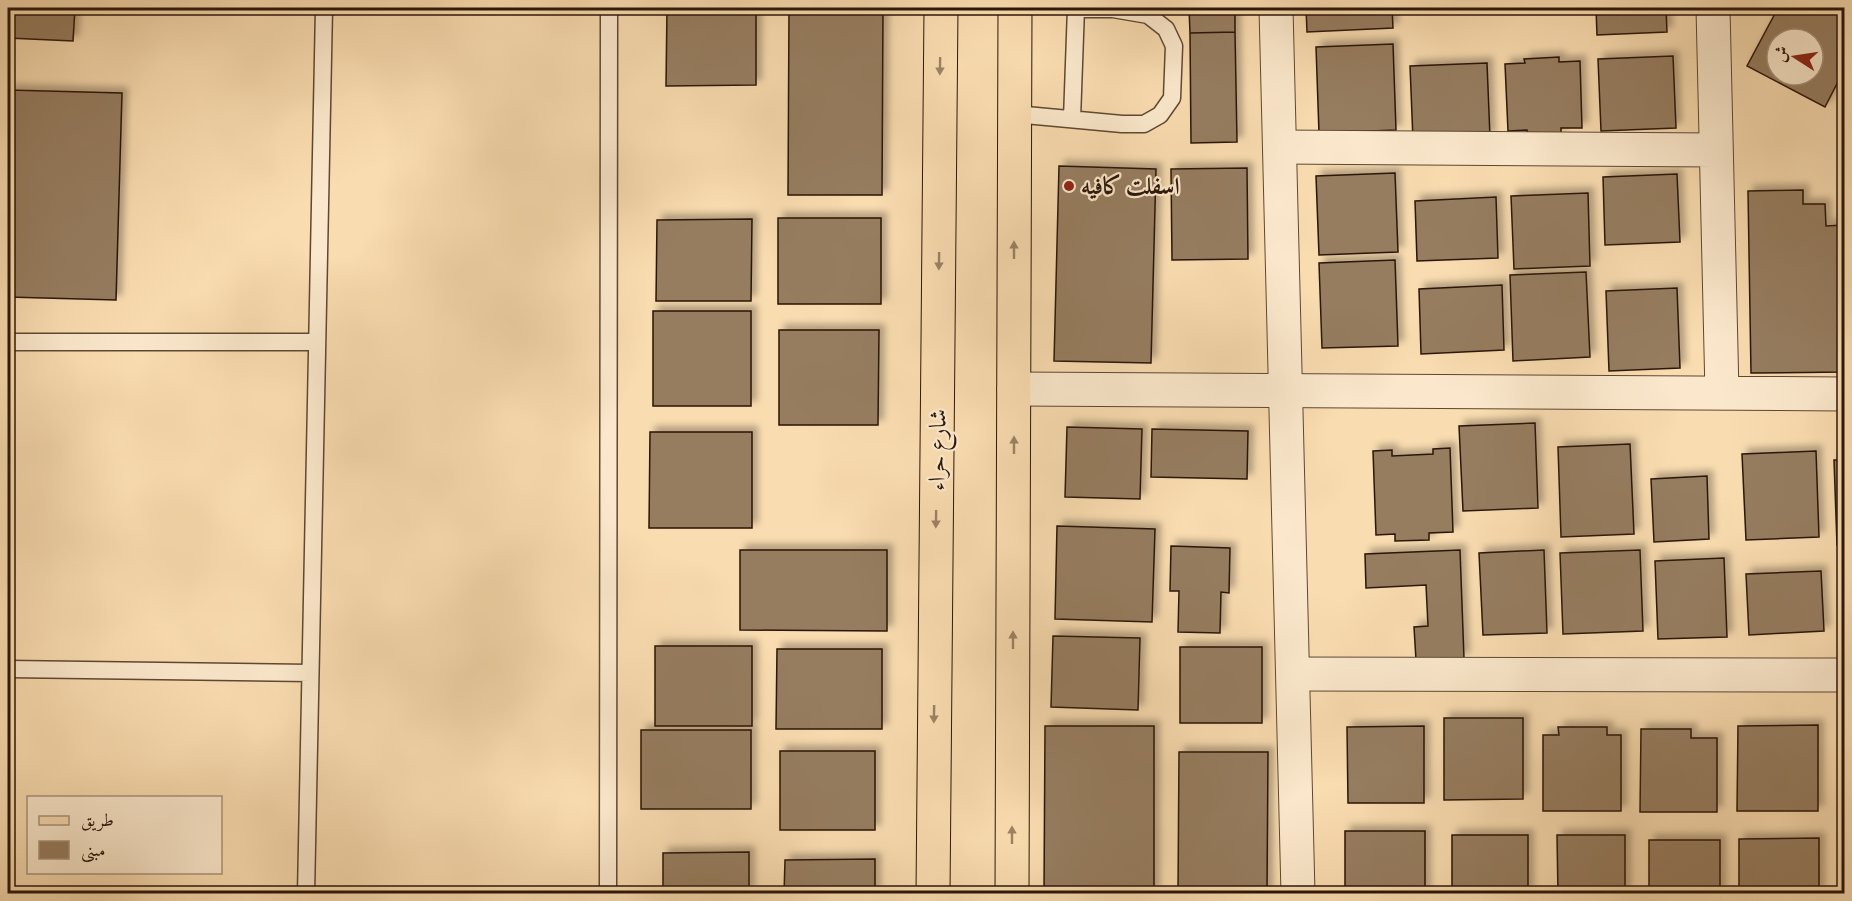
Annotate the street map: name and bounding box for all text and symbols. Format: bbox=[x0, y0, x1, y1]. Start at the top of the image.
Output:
north arrow bbox=[1765, 27, 1825, 87]
text: ش bbox=[1769, 44, 1794, 64]
one-way arrow bbox=[935, 56, 945, 75]
place label: اسفلت كافيه bbox=[1081, 170, 1180, 202]
marker: اسفلت كافيه bbox=[1062, 179, 1076, 193]
one-way arrow bbox=[1009, 241, 1019, 260]
one-way arrow bbox=[934, 251, 943, 270]
street label: شارع حراء bbox=[920, 409, 958, 491]
one-way arrow bbox=[1009, 436, 1019, 455]
one-way arrow bbox=[931, 509, 941, 528]
one-way arrow bbox=[1008, 631, 1018, 650]
one-way arrow bbox=[929, 704, 939, 723]
legend bbox=[27, 796, 222, 874]
text: طريق bbox=[81, 808, 114, 832]
one-way arrow bbox=[1007, 826, 1017, 845]
text: مبنى bbox=[81, 838, 106, 863]

